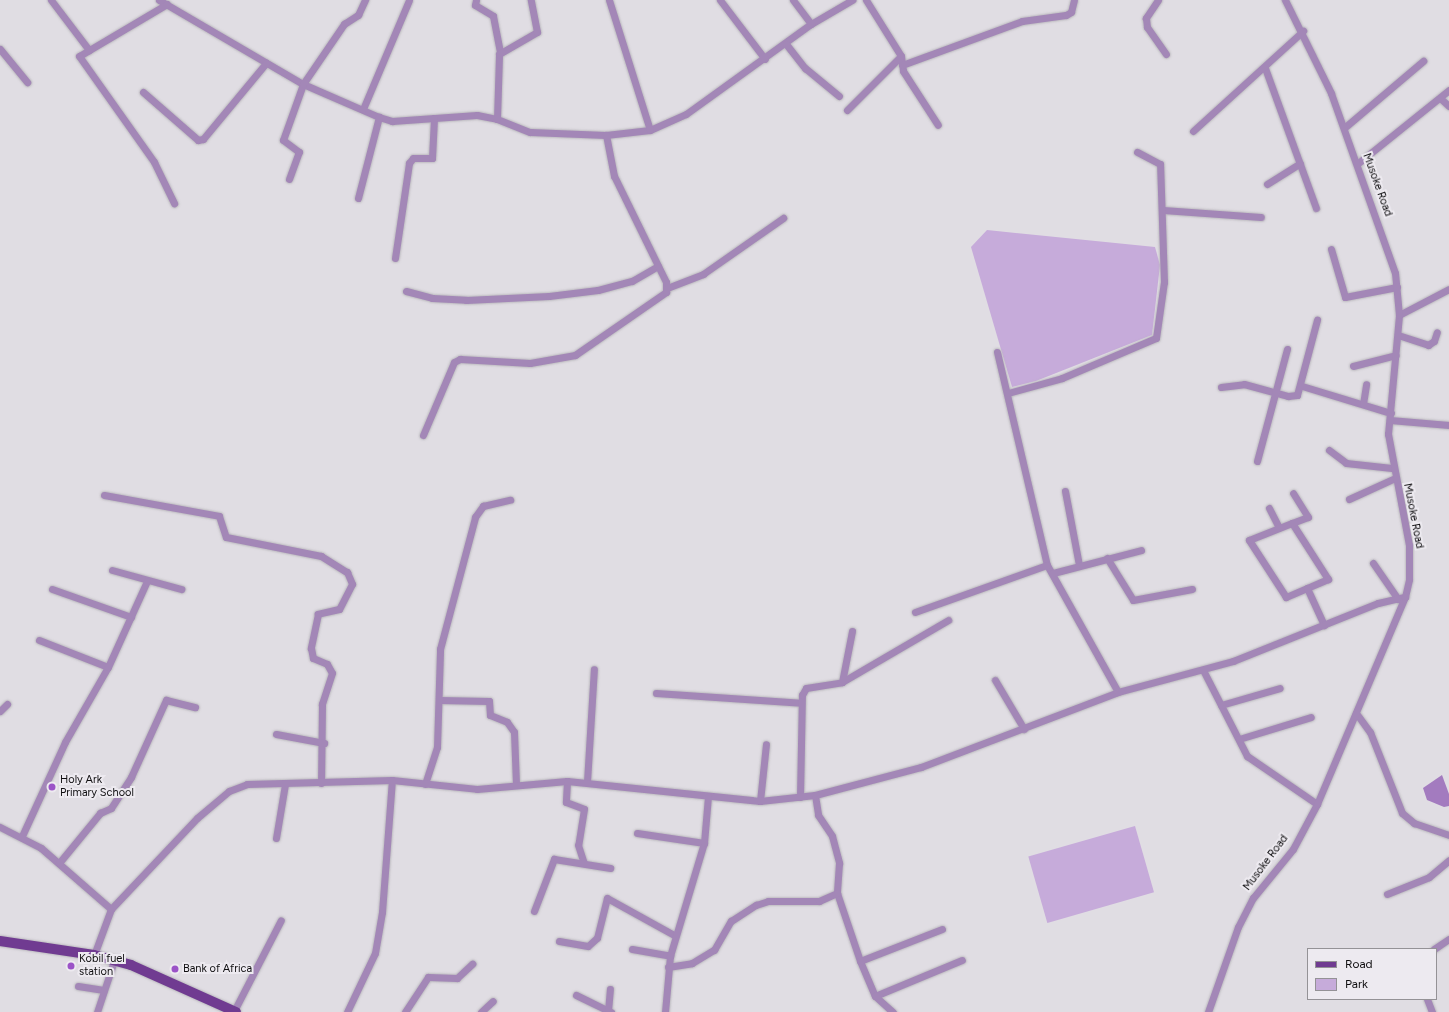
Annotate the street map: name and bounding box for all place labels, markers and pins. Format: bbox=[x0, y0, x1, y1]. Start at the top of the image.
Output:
place label: Holy Ark Primary School bbox=[60, 774, 134, 800]
marker: Holy Ark Primary School bbox=[47, 782, 57, 792]
place label: Kobil fuel station bbox=[79, 953, 125, 979]
marker: Kobil fuel station bbox=[66, 961, 76, 971]
place label: Bank of Africa bbox=[183, 962, 252, 976]
marker: Bank of Africa bbox=[170, 964, 180, 974]

